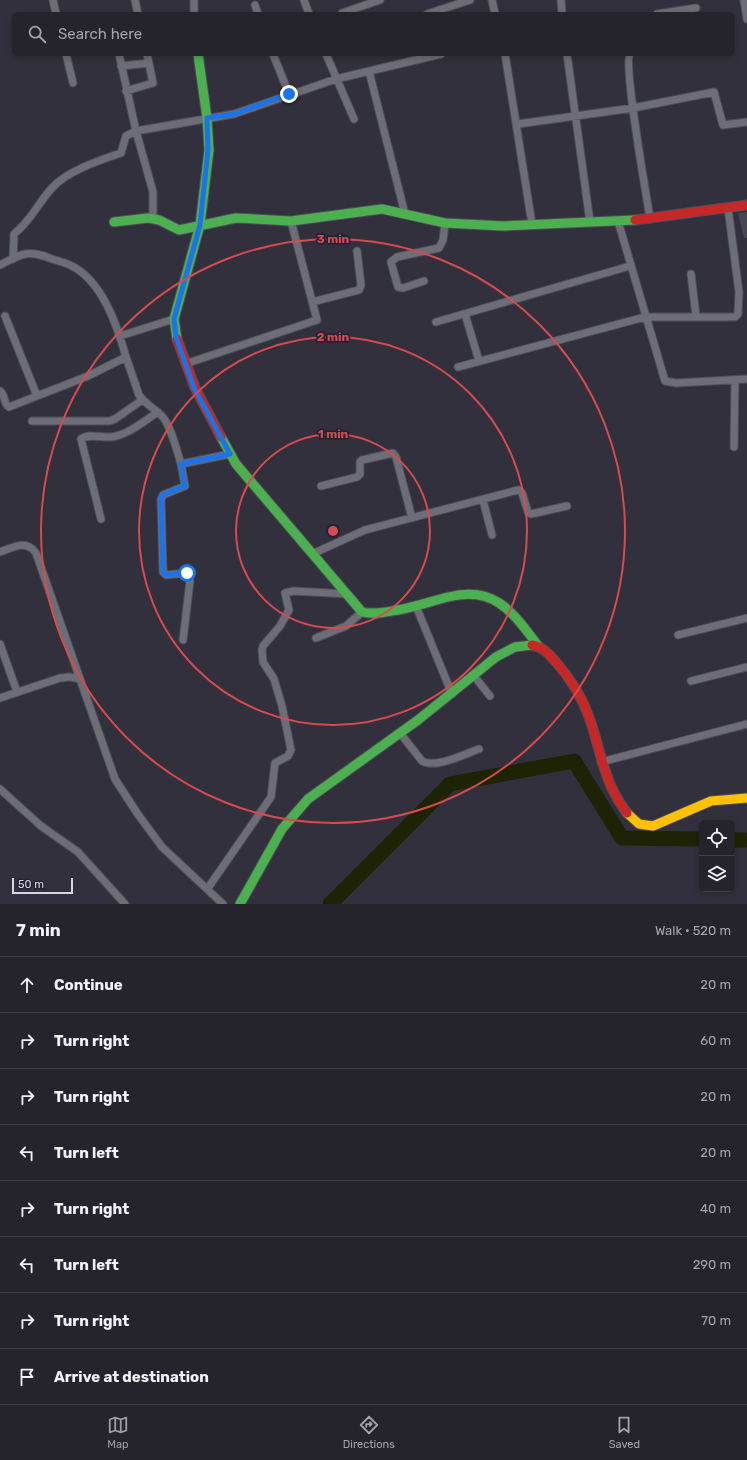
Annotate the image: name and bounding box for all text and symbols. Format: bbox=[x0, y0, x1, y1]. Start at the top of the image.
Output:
search box bbox=[12, 12, 735, 56]
icon: search bbox=[26, 23, 48, 45]
text: Search here bbox=[58, 25, 142, 43]
route end bbox=[280, 85, 298, 103]
text: 3 min bbox=[317, 232, 350, 246]
text: 2 min bbox=[317, 330, 350, 344]
text: 1 min bbox=[318, 427, 349, 441]
centre of rings bbox=[326, 524, 340, 538]
route start bbox=[178, 564, 196, 582]
map controls bbox=[699, 820, 735, 892]
button: locate bbox=[699, 820, 735, 856]
button: layers bbox=[699, 856, 735, 892]
scale bar bbox=[12, 876, 73, 895]
text: 50 m bbox=[18, 878, 44, 891]
text: 7 min bbox=[16, 920, 61, 940]
text: Walk · 520 m bbox=[655, 923, 731, 938]
icon: ahead bbox=[16, 974, 38, 996]
text: Continue bbox=[54, 976, 123, 994]
text: 20 m bbox=[700, 977, 731, 992]
icon: right bbox=[16, 1030, 38, 1052]
text: Turn right bbox=[54, 1032, 129, 1050]
text: 60 m bbox=[700, 1033, 731, 1048]
icon: right bbox=[16, 1086, 38, 1108]
text: Turn right bbox=[54, 1088, 129, 1106]
text: 20 m bbox=[700, 1089, 731, 1104]
icon: left bbox=[16, 1142, 38, 1164]
text: Turn left bbox=[54, 1144, 119, 1162]
text: 20 m bbox=[700, 1145, 731, 1160]
icon: right bbox=[16, 1198, 38, 1220]
text: Turn right bbox=[54, 1200, 129, 1218]
text: 40 m bbox=[700, 1201, 731, 1216]
icon: left bbox=[16, 1254, 38, 1276]
text: Turn left bbox=[54, 1256, 119, 1274]
text: 290 m bbox=[693, 1257, 731, 1272]
icon: right bbox=[16, 1310, 38, 1332]
text: Turn right bbox=[54, 1312, 129, 1330]
text: 70 m bbox=[701, 1313, 731, 1328]
icon: arrive bbox=[16, 1366, 38, 1388]
text: Arrive at destination bbox=[54, 1368, 209, 1386]
tab: Map bbox=[107, 1414, 129, 1451]
tab: Directions bbox=[343, 1414, 395, 1451]
tab: Saved bbox=[609, 1414, 640, 1451]

